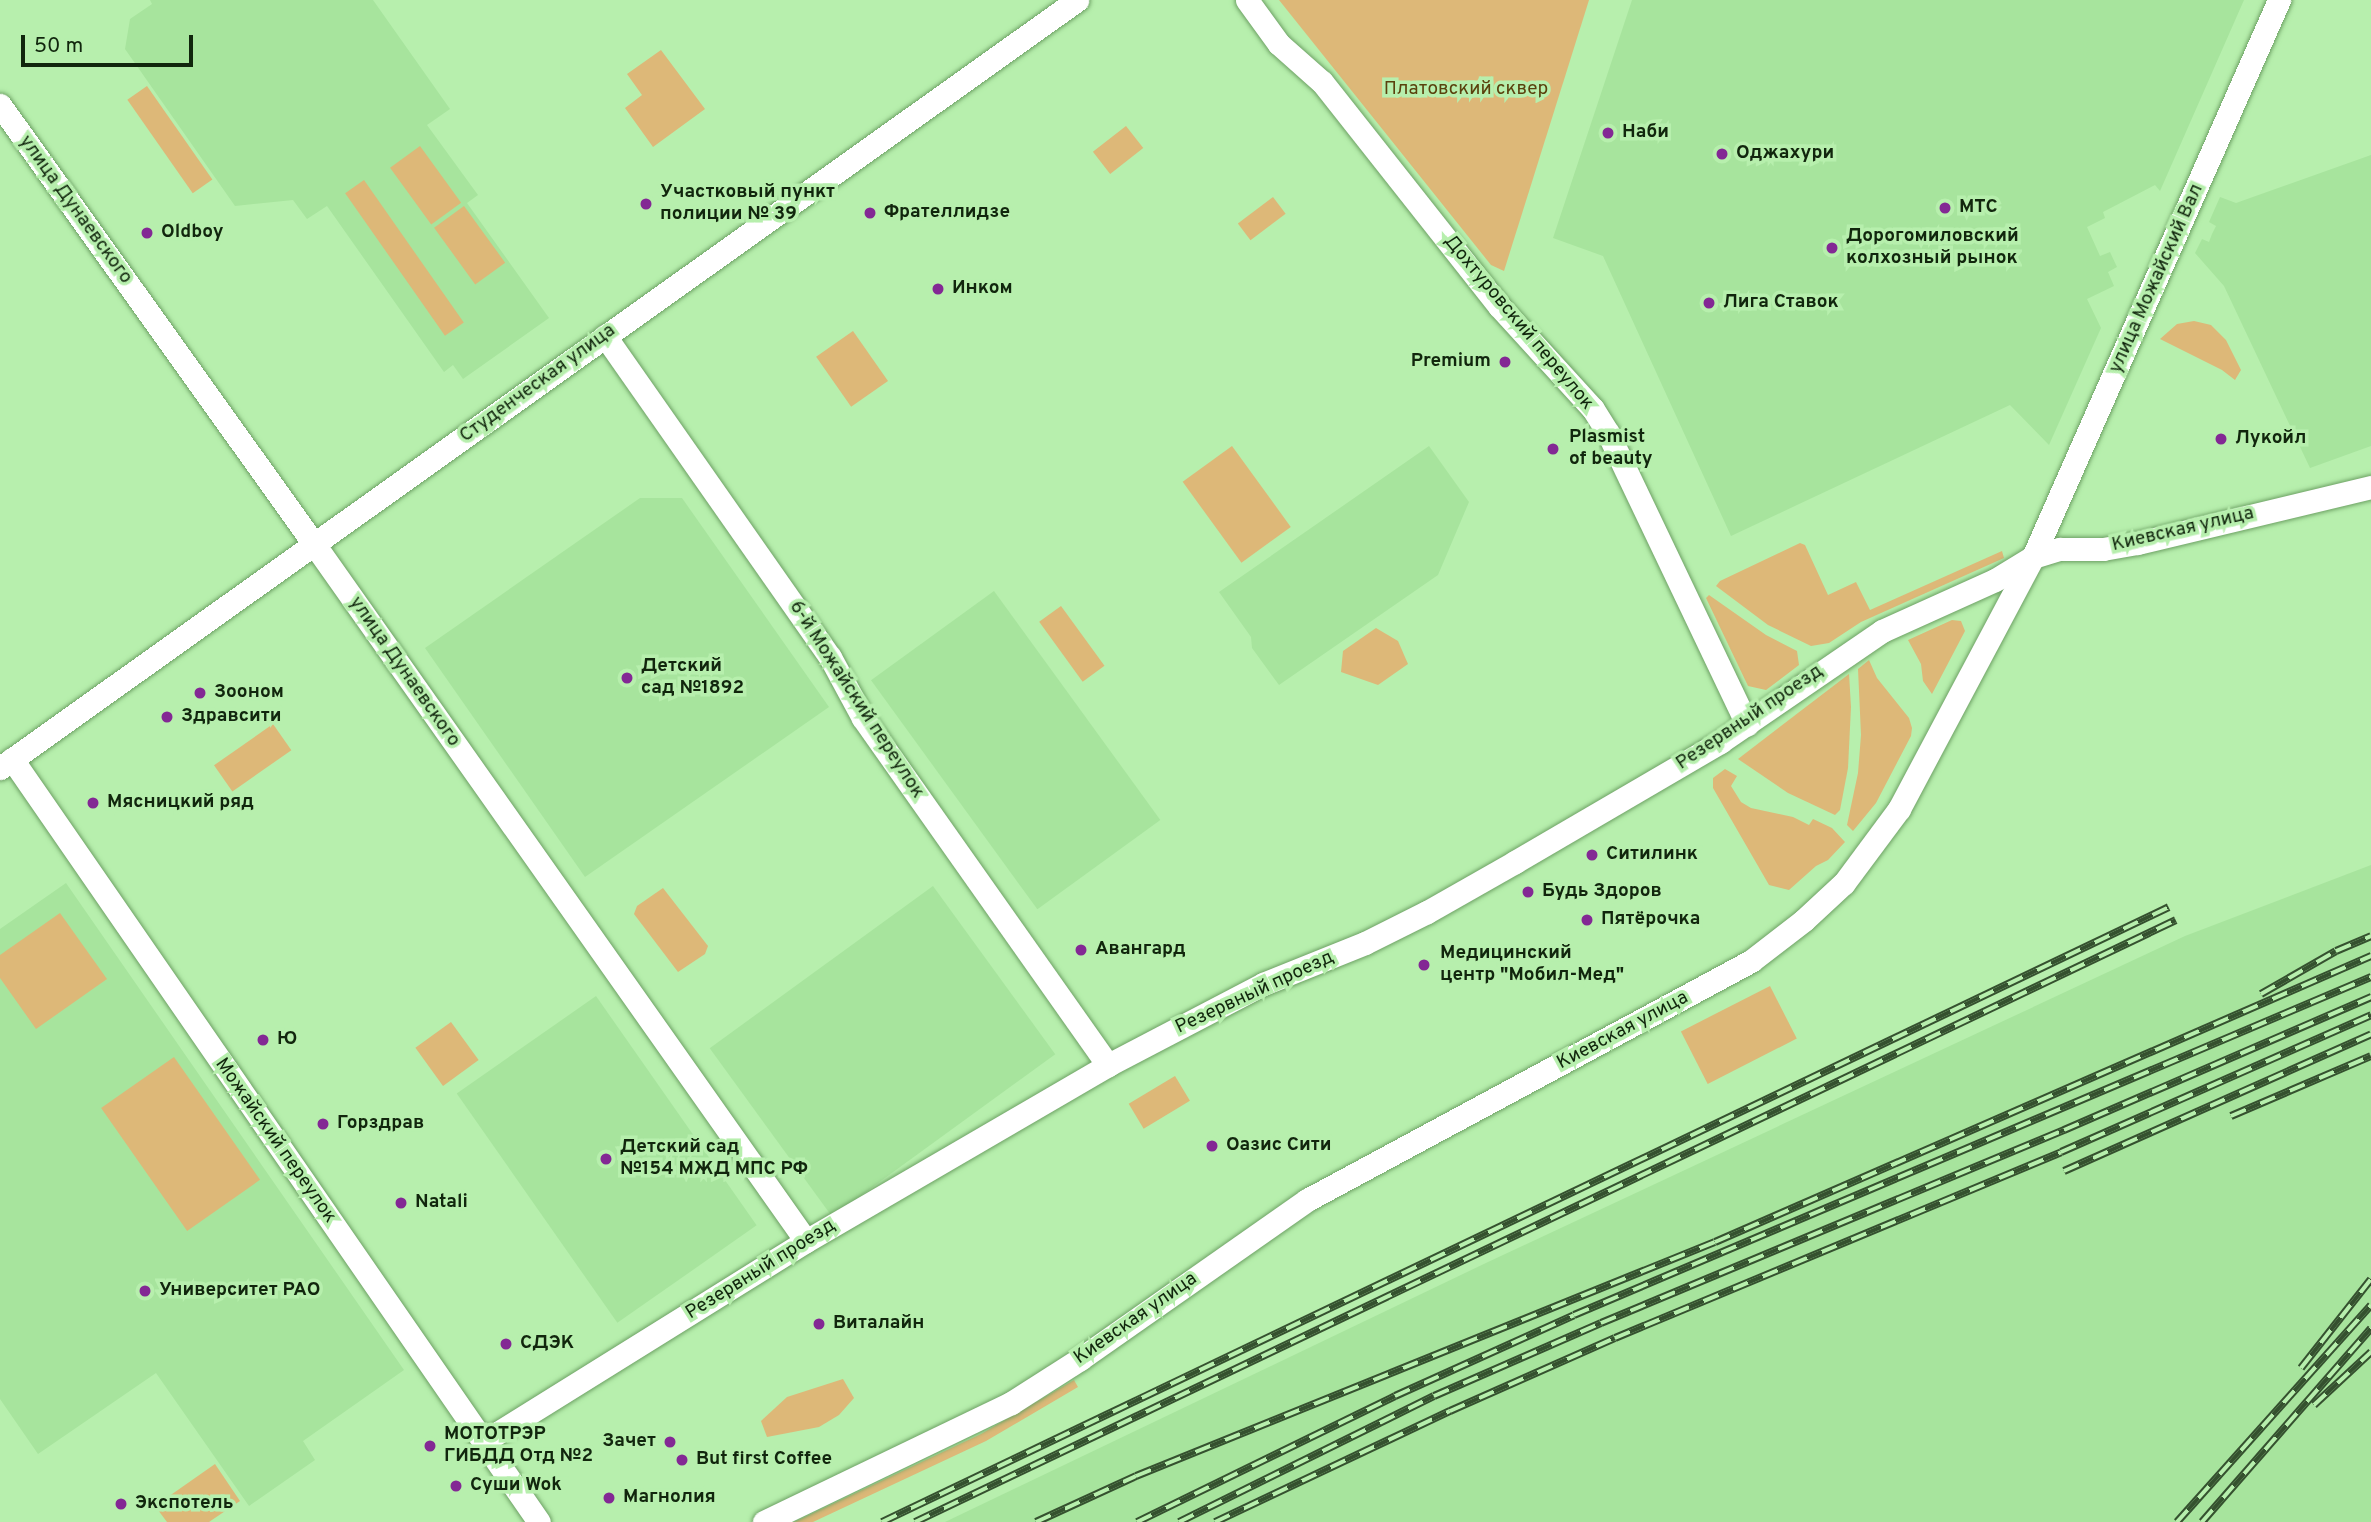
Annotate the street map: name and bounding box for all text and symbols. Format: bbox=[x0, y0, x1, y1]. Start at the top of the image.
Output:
scale bar bbox=[24, 21, 196, 65]
text: 50 m bbox=[34, 33, 83, 60]
park label: Платовский сквер bbox=[1384, 79, 1548, 101]
place label: Наби bbox=[1622, 122, 1669, 144]
marker: Наби bbox=[1600, 125, 1616, 141]
street label: улица Дунаевского bbox=[14, 131, 136, 289]
place label: Оджахури bbox=[1736, 143, 1834, 165]
marker: Оджахури bbox=[1714, 146, 1730, 162]
street label: улица Можайский Вал bbox=[2105, 181, 2209, 377]
place label: Участковый пункт полиции № 39 bbox=[660, 182, 835, 226]
marker: Участковый пункт полиции № 39 bbox=[638, 196, 654, 212]
place label: МТС bbox=[1959, 197, 1998, 219]
marker: МТС bbox=[1937, 200, 1953, 216]
place label: Фрателлидзе bbox=[884, 202, 1010, 224]
marker: Фрателлидзе bbox=[862, 205, 878, 221]
place label: Oldboy bbox=[161, 222, 224, 244]
marker: Oldboy bbox=[139, 225, 155, 241]
place label: Дорогомиловский колхозный рынок bbox=[1846, 226, 2019, 270]
street label: Дохтуровский переулок bbox=[1438, 231, 1598, 415]
marker: Дорогомиловский колхозный рынок bbox=[1824, 240, 1840, 256]
place label: Инком bbox=[952, 278, 1013, 300]
marker: Инком bbox=[930, 281, 946, 297]
place label: Лига Ставок bbox=[1723, 292, 1839, 314]
marker: Лига Ставок bbox=[1701, 295, 1717, 311]
street label: Студенческая улица bbox=[456, 320, 620, 448]
place label: Premium bbox=[1411, 351, 1491, 373]
marker: Premium bbox=[1497, 354, 1513, 370]
place label: Plasmist of beauty bbox=[1569, 427, 1653, 471]
place label: Лукойл bbox=[2235, 428, 2306, 450]
marker: Лукойл bbox=[2213, 431, 2229, 447]
marker: Plasmist of beauty bbox=[1543, 439, 1563, 459]
street label: Киевская улица bbox=[2110, 503, 2256, 557]
street label: улица Дунаевского bbox=[344, 593, 464, 751]
street label: 6-й Можайский переулок bbox=[784, 597, 928, 803]
place label: Детский сад №1892 bbox=[641, 656, 744, 700]
street label: Резервный проезд bbox=[1672, 660, 1828, 776]
marker: Детский сад №1892 bbox=[619, 670, 635, 686]
place label: Зооном bbox=[214, 682, 284, 704]
marker: Зооном bbox=[192, 685, 208, 701]
place label: Здравсити bbox=[181, 706, 282, 728]
marker: Здравсити bbox=[159, 709, 175, 725]
place label: Мясницкий ряд bbox=[107, 792, 254, 814]
marker: Мясницкий ряд bbox=[85, 795, 101, 811]
place label: Ситилинк bbox=[1606, 844, 1698, 866]
marker: Ситилинк bbox=[1584, 847, 1600, 863]
place label: Будь Здоров bbox=[1542, 881, 1662, 903]
marker: Будь Здоров bbox=[1520, 884, 1536, 900]
place label: Пятёрочка bbox=[1601, 909, 1700, 931]
marker: Пятёрочка bbox=[1579, 912, 1595, 928]
place label: Авангард bbox=[1095, 939, 1186, 961]
marker: Авангард bbox=[1073, 942, 1089, 958]
place label: Медицинский центр "Мобил-Мед" bbox=[1440, 943, 1624, 987]
street label: Резервный проезд bbox=[1172, 946, 1338, 1040]
marker: Медицинский центр "Мобил-Мед" bbox=[1414, 955, 1434, 975]
street label: Киевская улица bbox=[1554, 987, 1692, 1075]
place label: Ю bbox=[277, 1029, 297, 1051]
marker: Ю bbox=[255, 1032, 271, 1048]
street label: Можайский переулок bbox=[209, 1054, 341, 1228]
place label: Горздрав bbox=[337, 1113, 424, 1135]
marker: Горздрав bbox=[315, 1116, 331, 1132]
place label: Оазис Сити bbox=[1226, 1135, 1331, 1157]
place label: Детский сад №154 МЖД МПС РФ bbox=[620, 1137, 808, 1181]
marker: Оазис Сити bbox=[1204, 1138, 1220, 1154]
marker: Детский сад №154 МЖД МПС РФ bbox=[598, 1151, 614, 1167]
place label: Natali bbox=[415, 1192, 468, 1214]
marker: Natali bbox=[393, 1195, 409, 1211]
street label: Резервный проезд bbox=[682, 1215, 840, 1325]
street label: Киевская улица bbox=[1070, 1268, 1202, 1370]
place label: Университет РАО bbox=[159, 1280, 320, 1302]
marker: Университет РАО bbox=[137, 1283, 153, 1299]
place label: Виталайн bbox=[833, 1313, 924, 1335]
marker: Виталайн bbox=[811, 1316, 827, 1332]
place label: СДЭК bbox=[520, 1333, 574, 1355]
marker: СДЭК bbox=[498, 1336, 514, 1352]
place label: МОТОТРЭР ГИБДД Отд №2 bbox=[444, 1424, 593, 1468]
place label: Зачет bbox=[602, 1431, 656, 1453]
marker: Зачет bbox=[662, 1434, 678, 1450]
marker: МОТОТРЭР ГИБДД Отд №2 bbox=[422, 1438, 438, 1454]
place label: But first Coffee bbox=[696, 1449, 832, 1471]
marker: But first Coffee bbox=[674, 1452, 690, 1468]
place label: Суши Wok bbox=[470, 1475, 562, 1497]
marker: Суши Wok bbox=[448, 1478, 464, 1494]
place label: Магнолия bbox=[623, 1487, 716, 1509]
marker: Магнолия bbox=[601, 1490, 617, 1506]
place label: Экспотель bbox=[135, 1493, 234, 1515]
marker: Экспотель bbox=[113, 1496, 129, 1512]

